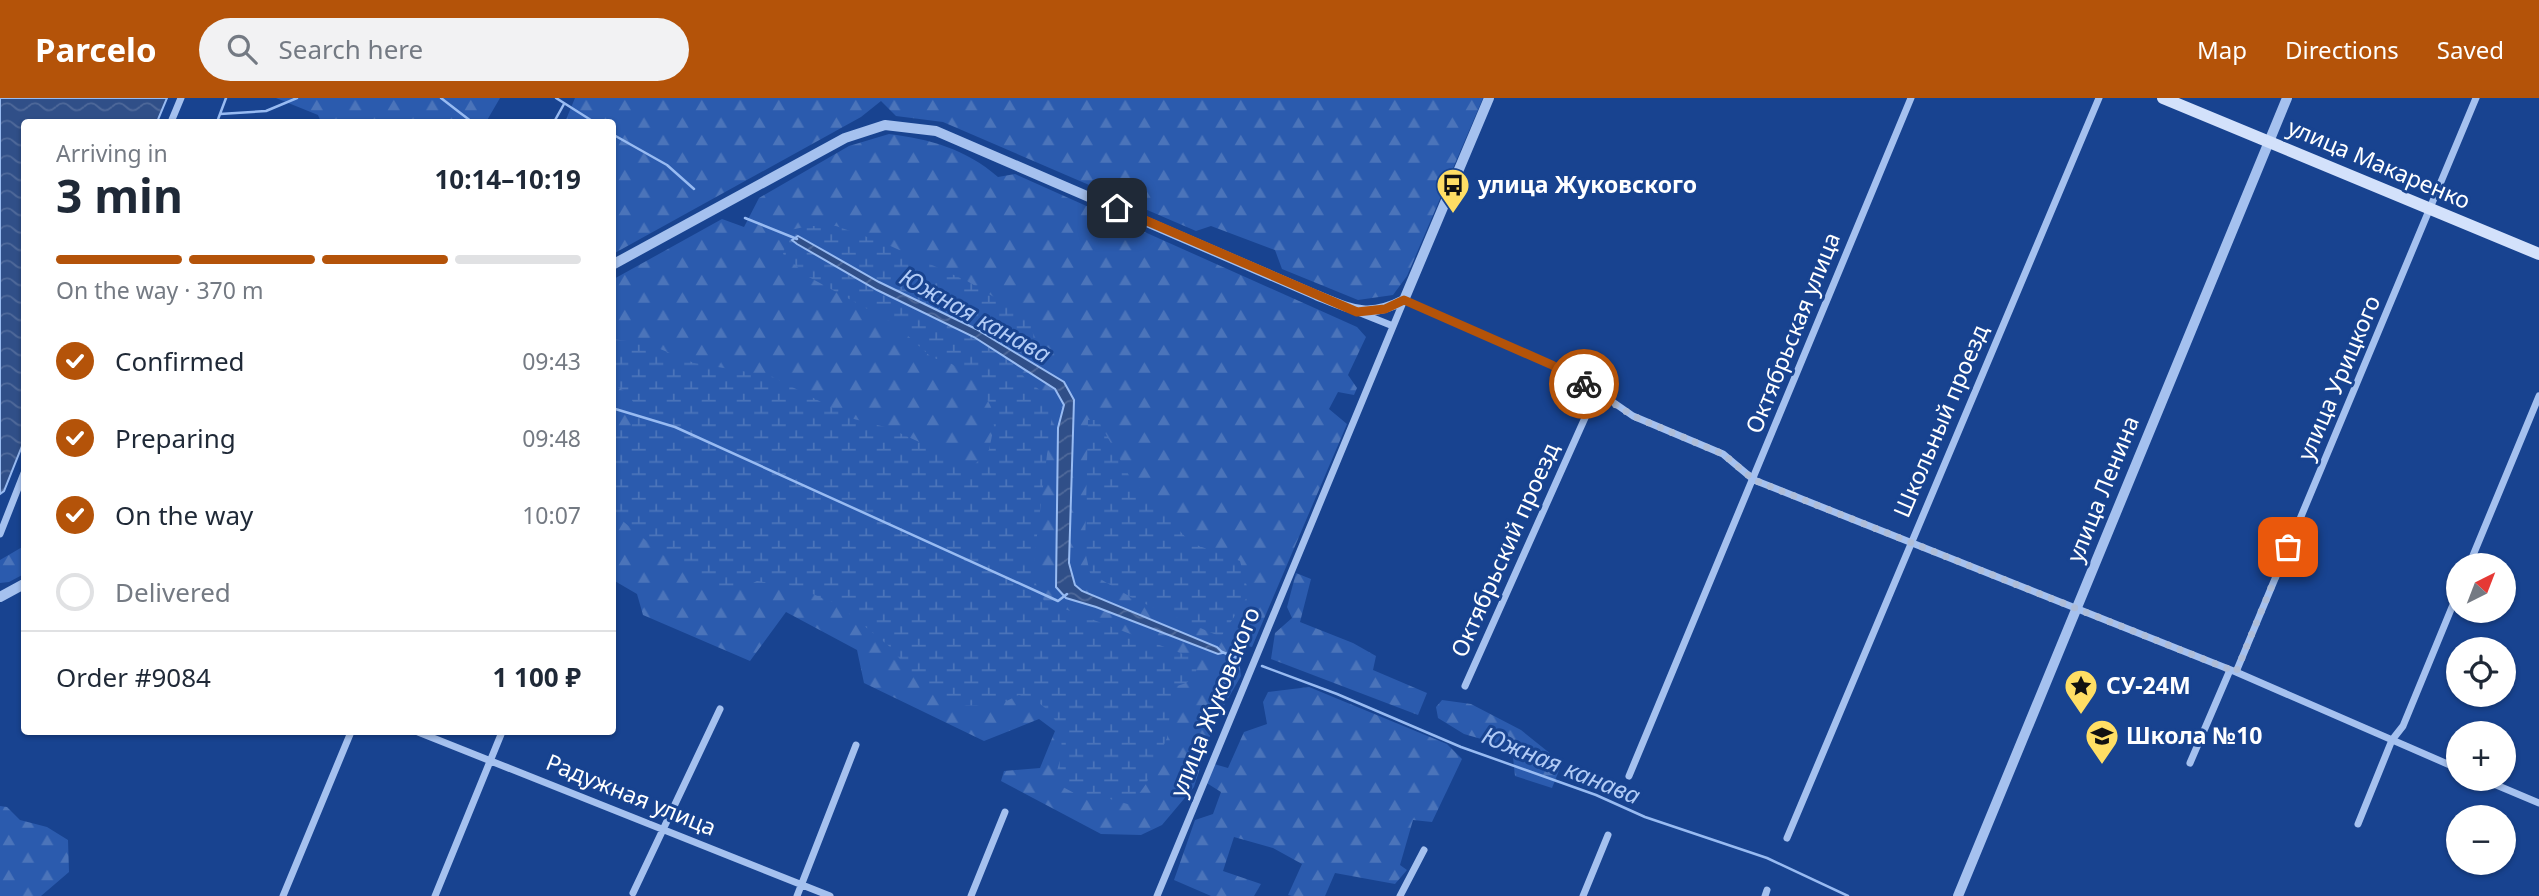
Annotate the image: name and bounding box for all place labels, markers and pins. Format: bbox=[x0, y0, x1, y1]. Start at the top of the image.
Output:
bus stop icon: улица Жуковского bbox=[1434, 166, 1472, 215]
place label: улица Жуковского bbox=[1477, 168, 1697, 200]
pin bbox=[1087, 178, 1147, 238]
pin bbox=[2258, 517, 2318, 577]
place icon: СУ-24М bbox=[2062, 667, 2100, 716]
place label: СУ-24М bbox=[2106, 669, 2191, 701]
school or university icon: Школа №10 bbox=[2083, 717, 2121, 766]
place label: Школа №10 bbox=[2126, 719, 2263, 751]

